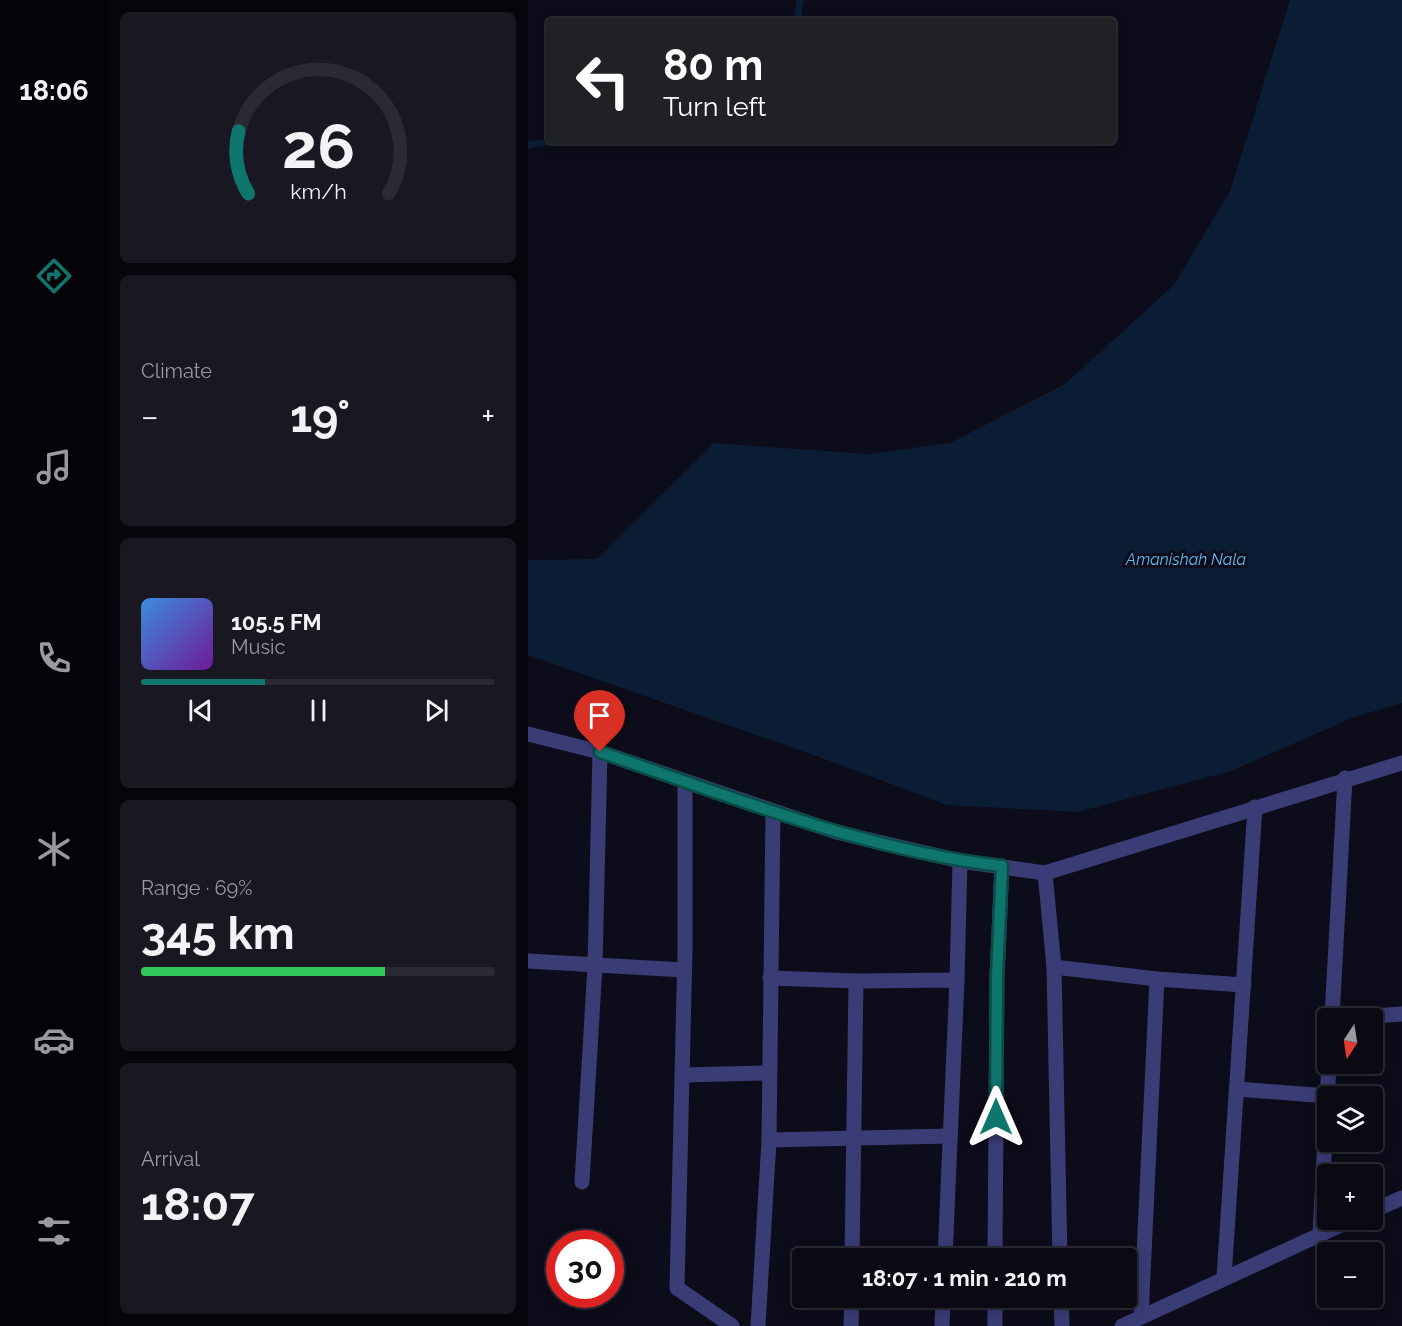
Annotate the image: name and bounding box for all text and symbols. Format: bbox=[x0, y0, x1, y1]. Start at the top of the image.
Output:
text: 80 m bbox=[663, 41, 763, 90]
icon: left bbox=[564, 42, 642, 120]
text: 18:06 bbox=[19, 75, 89, 106]
text: Turn left bbox=[663, 91, 766, 122]
text: 26 bbox=[281, 110, 355, 184]
text: km/h bbox=[290, 180, 346, 205]
icon: directions bbox=[33, 255, 75, 297]
text: Climate bbox=[141, 359, 212, 383]
text: 19° bbox=[290, 390, 350, 443]
text: − bbox=[141, 397, 159, 436]
text: + bbox=[481, 397, 495, 436]
icon: music bbox=[33, 446, 75, 488]
water label: Amanishah Nala bbox=[1125, 550, 1247, 569]
text: 105.5 FM bbox=[231, 609, 322, 635]
text: Music bbox=[231, 635, 285, 659]
icon: phone bbox=[33, 637, 75, 679]
pin bbox=[574, 690, 625, 752]
icon: previous bbox=[184, 694, 217, 727]
icon: pause bbox=[302, 694, 335, 727]
icon: next bbox=[420, 694, 453, 727]
icon: arrive bbox=[583, 699, 616, 732]
icon: climate bbox=[33, 828, 75, 870]
text: Range · 69% bbox=[141, 876, 253, 900]
text: 345 km bbox=[141, 907, 295, 960]
north arrow bbox=[1317, 1008, 1383, 1074]
map controls bbox=[1317, 1008, 1383, 1308]
icon: car bbox=[33, 1019, 75, 1061]
position arrow bbox=[964, 1085, 1028, 1149]
button: layers bbox=[1317, 1086, 1383, 1152]
text: Arrival bbox=[141, 1147, 200, 1171]
button: + bbox=[1317, 1164, 1383, 1230]
text: 18:07 bbox=[141, 1178, 254, 1231]
icon: filters bbox=[33, 1210, 75, 1252]
speed limit sign: 30 bbox=[546, 1230, 624, 1308]
button: − bbox=[1317, 1242, 1383, 1308]
text: 18:07 · 1 min · 210 m bbox=[862, 1265, 1067, 1291]

